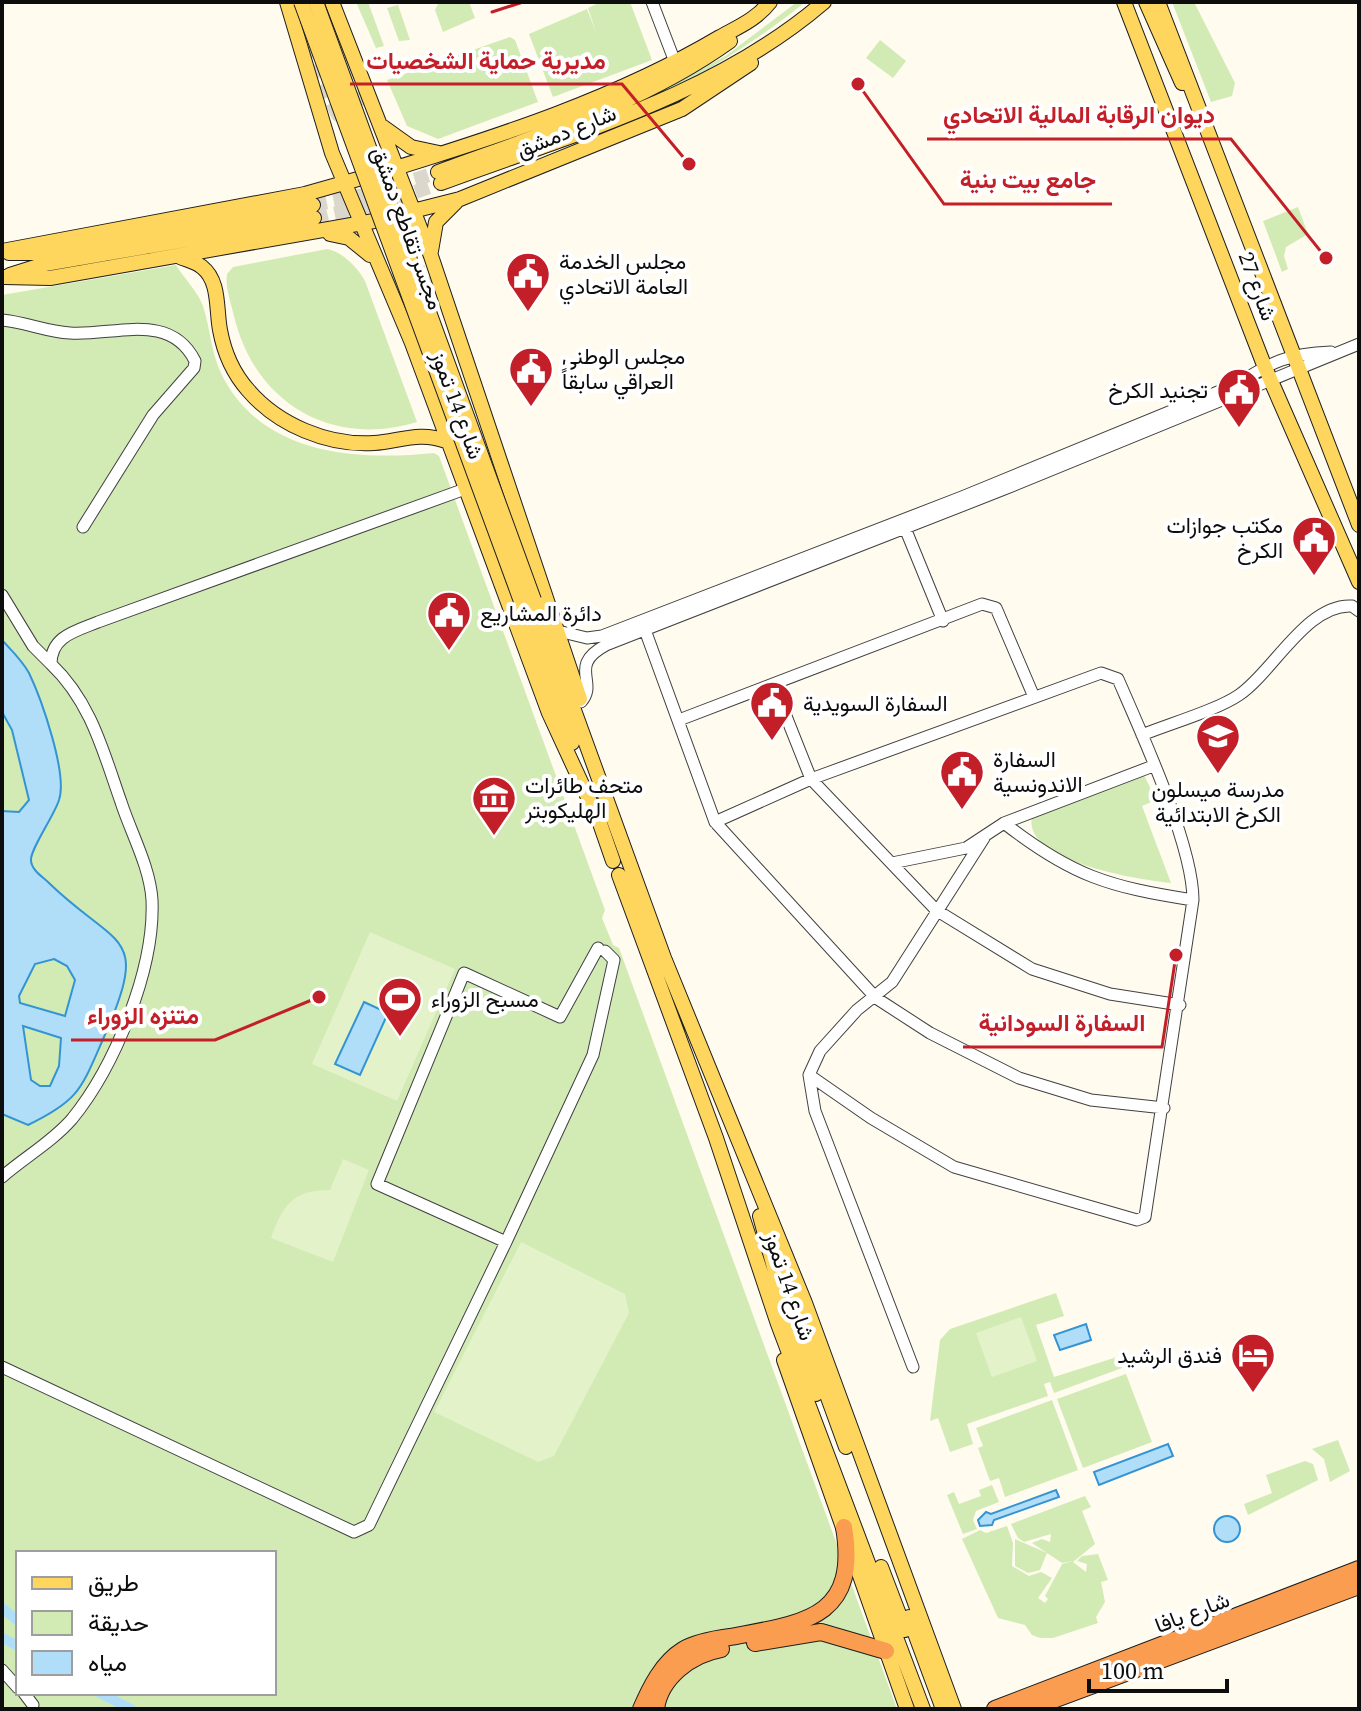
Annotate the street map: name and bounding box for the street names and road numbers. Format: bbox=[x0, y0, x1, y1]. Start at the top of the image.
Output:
street label: شارع دمشق bbox=[512, 97, 620, 165]
street label: مجسر تقاطع دمشق bbox=[365, 142, 451, 314]
street label: شارع 27 bbox=[1232, 247, 1284, 325]
street label: شارع 14 تموز bbox=[424, 346, 491, 463]
street label: شارع 14 تموز bbox=[757, 1227, 823, 1344]
street label: شارع يافا bbox=[1150, 1584, 1234, 1640]

